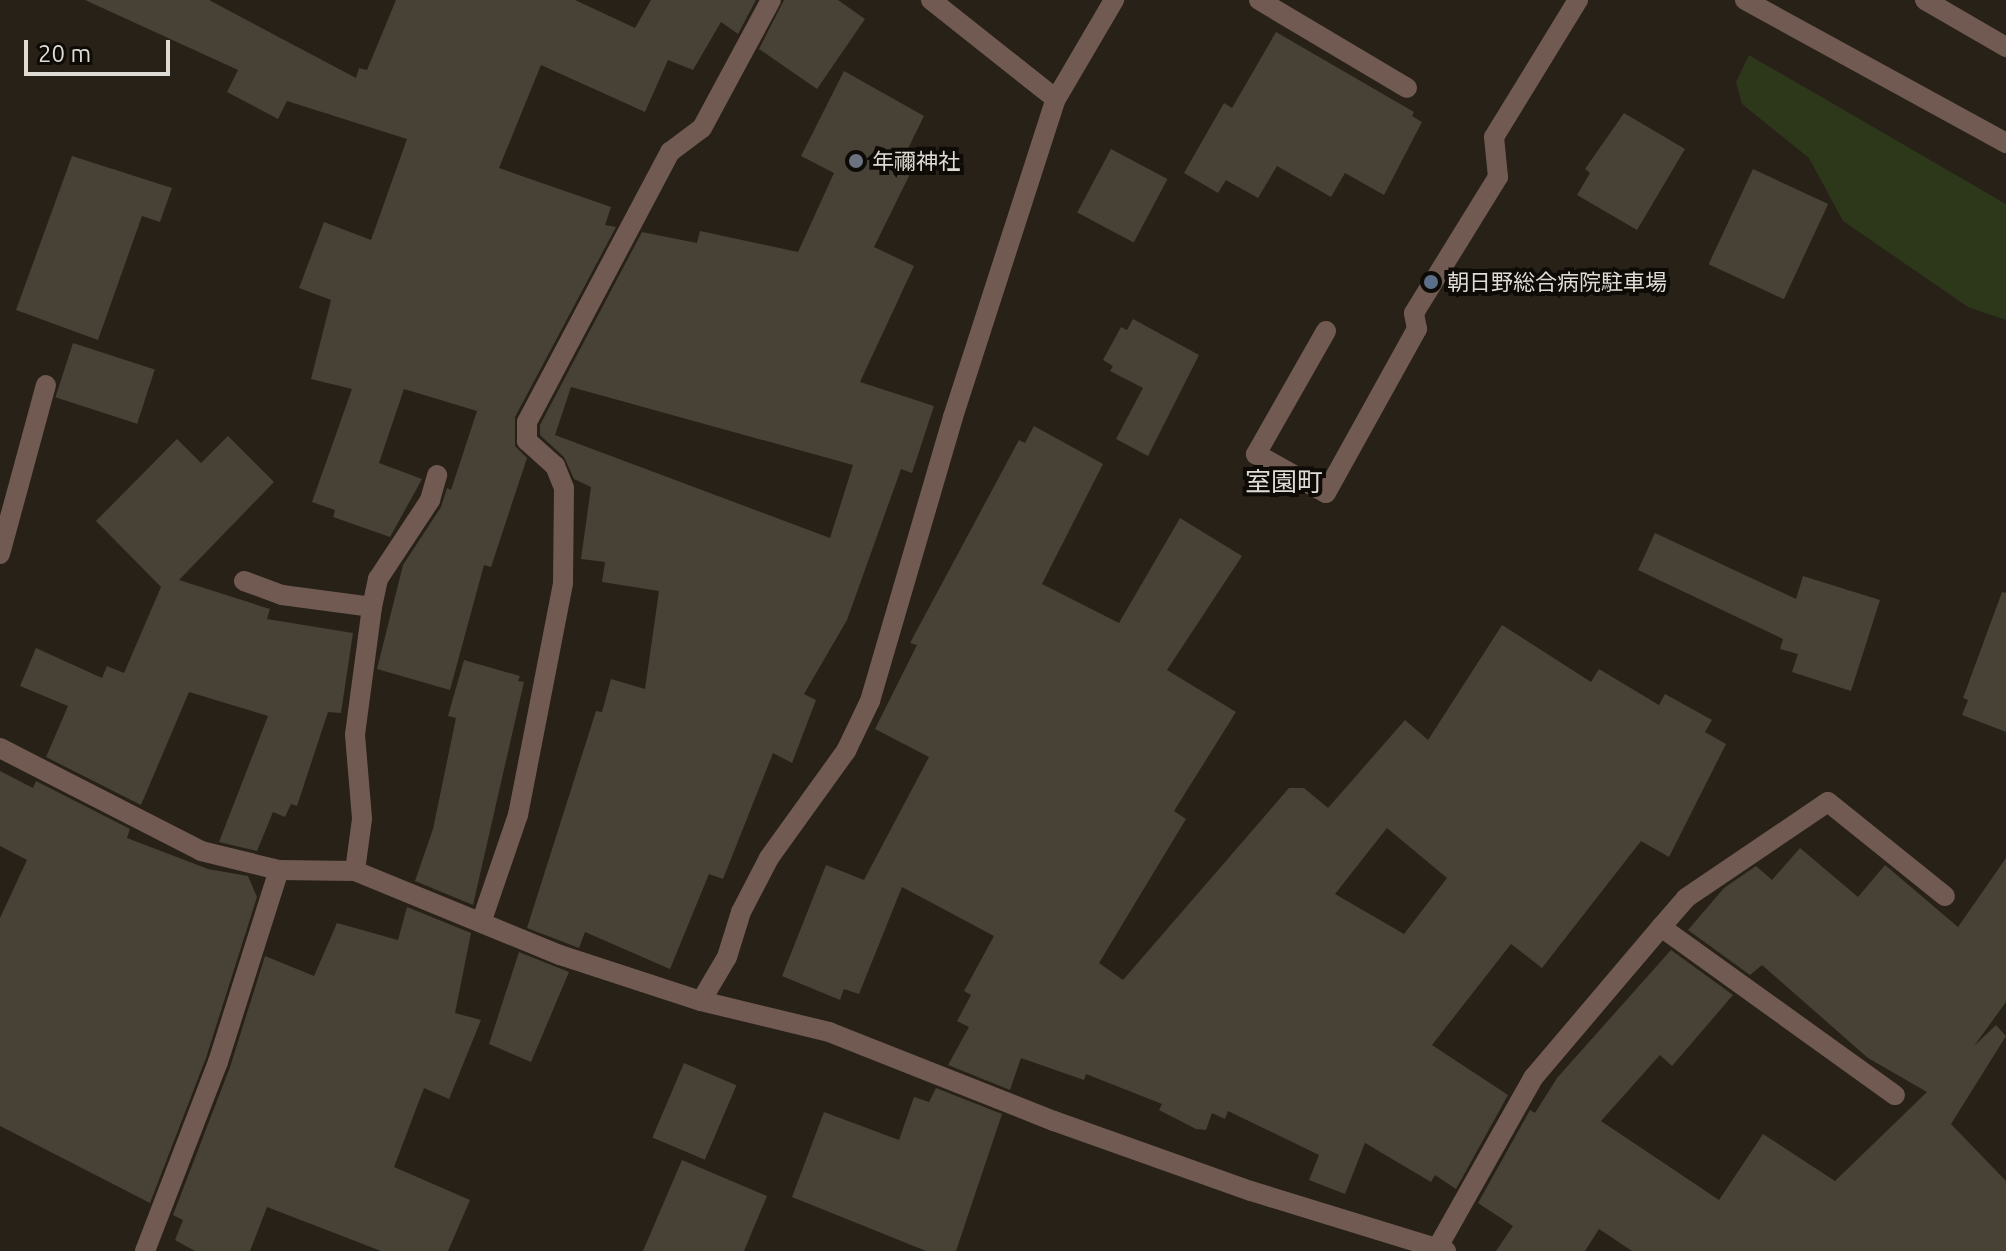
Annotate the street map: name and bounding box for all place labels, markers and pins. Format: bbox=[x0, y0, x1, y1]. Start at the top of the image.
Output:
place label: 年禰神社 bbox=[872, 148, 960, 174]
marker: 年禰神社 bbox=[847, 152, 865, 170]
place label: 朝日野総合病院駐車場 bbox=[1447, 269, 1667, 295]
marker: 朝日野総合病院駐車場 bbox=[1422, 273, 1440, 291]

